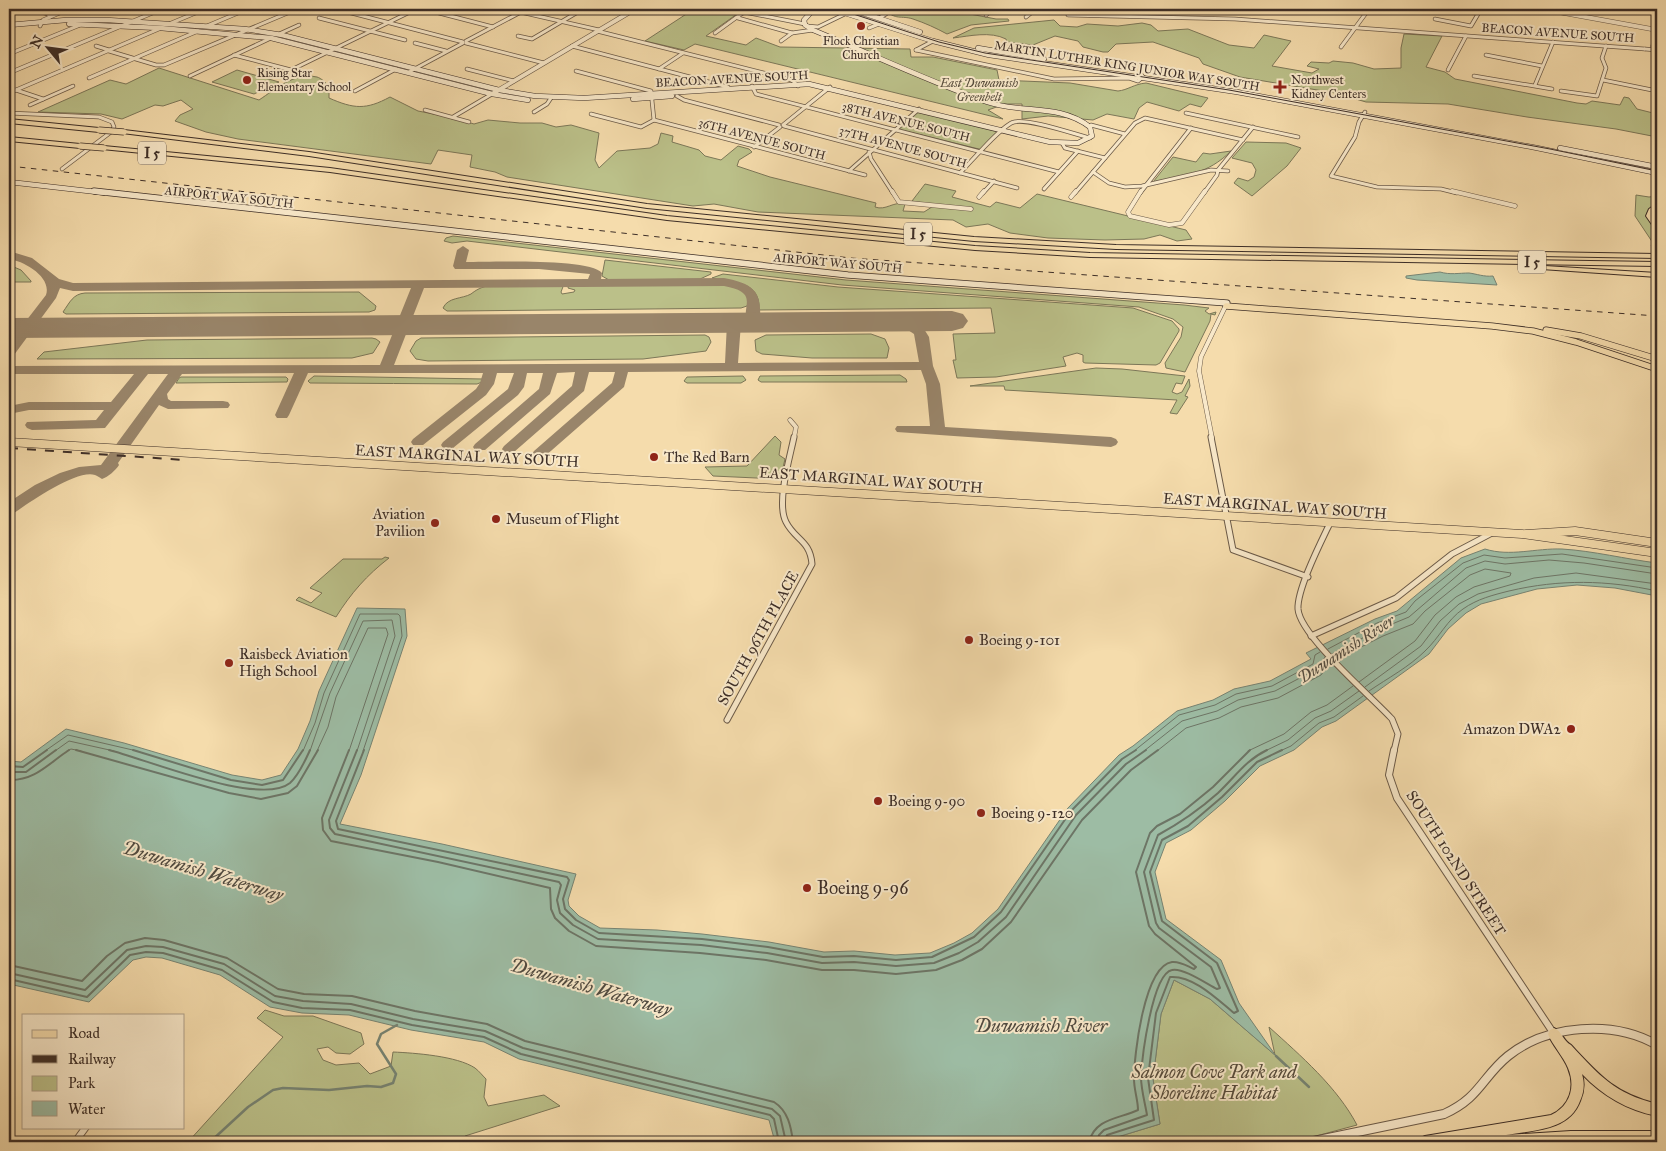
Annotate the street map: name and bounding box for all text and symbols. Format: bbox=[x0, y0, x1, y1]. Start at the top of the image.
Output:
marker: Flock Christian Church bbox=[855, 20, 867, 32]
street label: BEACON AVENUE SOUTH bbox=[1481, 21, 1635, 45]
north arrow bbox=[22, 22, 72, 72]
text: N bbox=[27, 33, 47, 51]
place label: Flock Christian Church bbox=[823, 34, 900, 62]
street label: MARTIN LUTHER KING JUNIOR WAY SOUTH bbox=[993, 38, 1261, 95]
place label: Rising Star Elementary School bbox=[257, 66, 352, 94]
street label: BEACON AVENUE SOUTH bbox=[655, 68, 809, 90]
place label: Northwest Kidney Centers bbox=[1291, 73, 1366, 101]
marker: Rising Star Elementary School bbox=[241, 74, 253, 86]
park label: East Duwamish Greenbelt bbox=[939, 76, 1018, 104]
marker: Northwest Kidney Centers bbox=[1273, 80, 1287, 94]
street label: 38TH AVENUE SOUTH bbox=[841, 99, 971, 145]
street label: 36TH AVENUE SOUTH bbox=[697, 115, 827, 163]
street label: 37TH AVENUE SOUTH bbox=[838, 123, 968, 171]
road number: I 5 bbox=[138, 142, 166, 164]
street label: AIRPORT WAY SOUTH bbox=[163, 183, 294, 211]
road number: I 5 bbox=[904, 222, 932, 245]
street label: AIRPORT WAY SOUTH bbox=[772, 250, 903, 276]
road number: I 5 bbox=[1518, 250, 1546, 274]
street label: EAST MARGINAL WAY SOUTH bbox=[355, 441, 579, 471]
place label: The Red Barn bbox=[664, 448, 750, 466]
marker: The Red Barn bbox=[648, 451, 660, 463]
street label: EAST MARGINAL WAY SOUTH bbox=[758, 463, 984, 497]
street label: EAST MARGINAL WAY SOUTH bbox=[1162, 489, 1388, 523]
place label: Aviation Pavilion bbox=[372, 505, 425, 540]
place label: Museum of Flight bbox=[506, 510, 620, 528]
marker: Museum of Flight bbox=[490, 513, 502, 525]
marker: Aviation Pavilion bbox=[429, 517, 441, 529]
street label: SOUTH 96TH PLACE bbox=[713, 567, 803, 709]
water label: Duwamish River bbox=[1294, 610, 1399, 687]
place label: Boeing 9-101 bbox=[979, 631, 1060, 649]
marker: Boeing 9-101 bbox=[963, 634, 975, 646]
place label: Raisbeck Aviation High School bbox=[239, 645, 348, 680]
marker: Raisbeck Aviation High School bbox=[223, 657, 235, 669]
place label: Amazon DWA2 bbox=[1462, 720, 1562, 738]
marker: Amazon DWA2 bbox=[1565, 723, 1577, 735]
street label: SOUTH 102ND STREET bbox=[1402, 787, 1510, 939]
place label: Boeing 9-90 bbox=[888, 792, 965, 810]
marker: Boeing 9-90 bbox=[872, 795, 884, 807]
place label: Boeing 9-120 bbox=[991, 804, 1074, 822]
marker: Boeing 9-120 bbox=[975, 807, 987, 819]
water label: Duwamish Waterway bbox=[120, 836, 287, 907]
place label: Boeing 9-96 bbox=[817, 877, 909, 900]
marker: Boeing 9-96 bbox=[801, 882, 813, 894]
water label: Duwamish Waterway bbox=[508, 953, 675, 1021]
legend bbox=[22, 1014, 185, 1128]
water label: Duwamish River bbox=[975, 1014, 1108, 1037]
text: Road bbox=[68, 1024, 100, 1042]
text: Railway bbox=[68, 1050, 117, 1068]
park label: Salmon Cove Park and Shoreline Habitat bbox=[1130, 1061, 1298, 1104]
text: Park bbox=[68, 1074, 95, 1092]
text: Water bbox=[68, 1100, 105, 1118]

